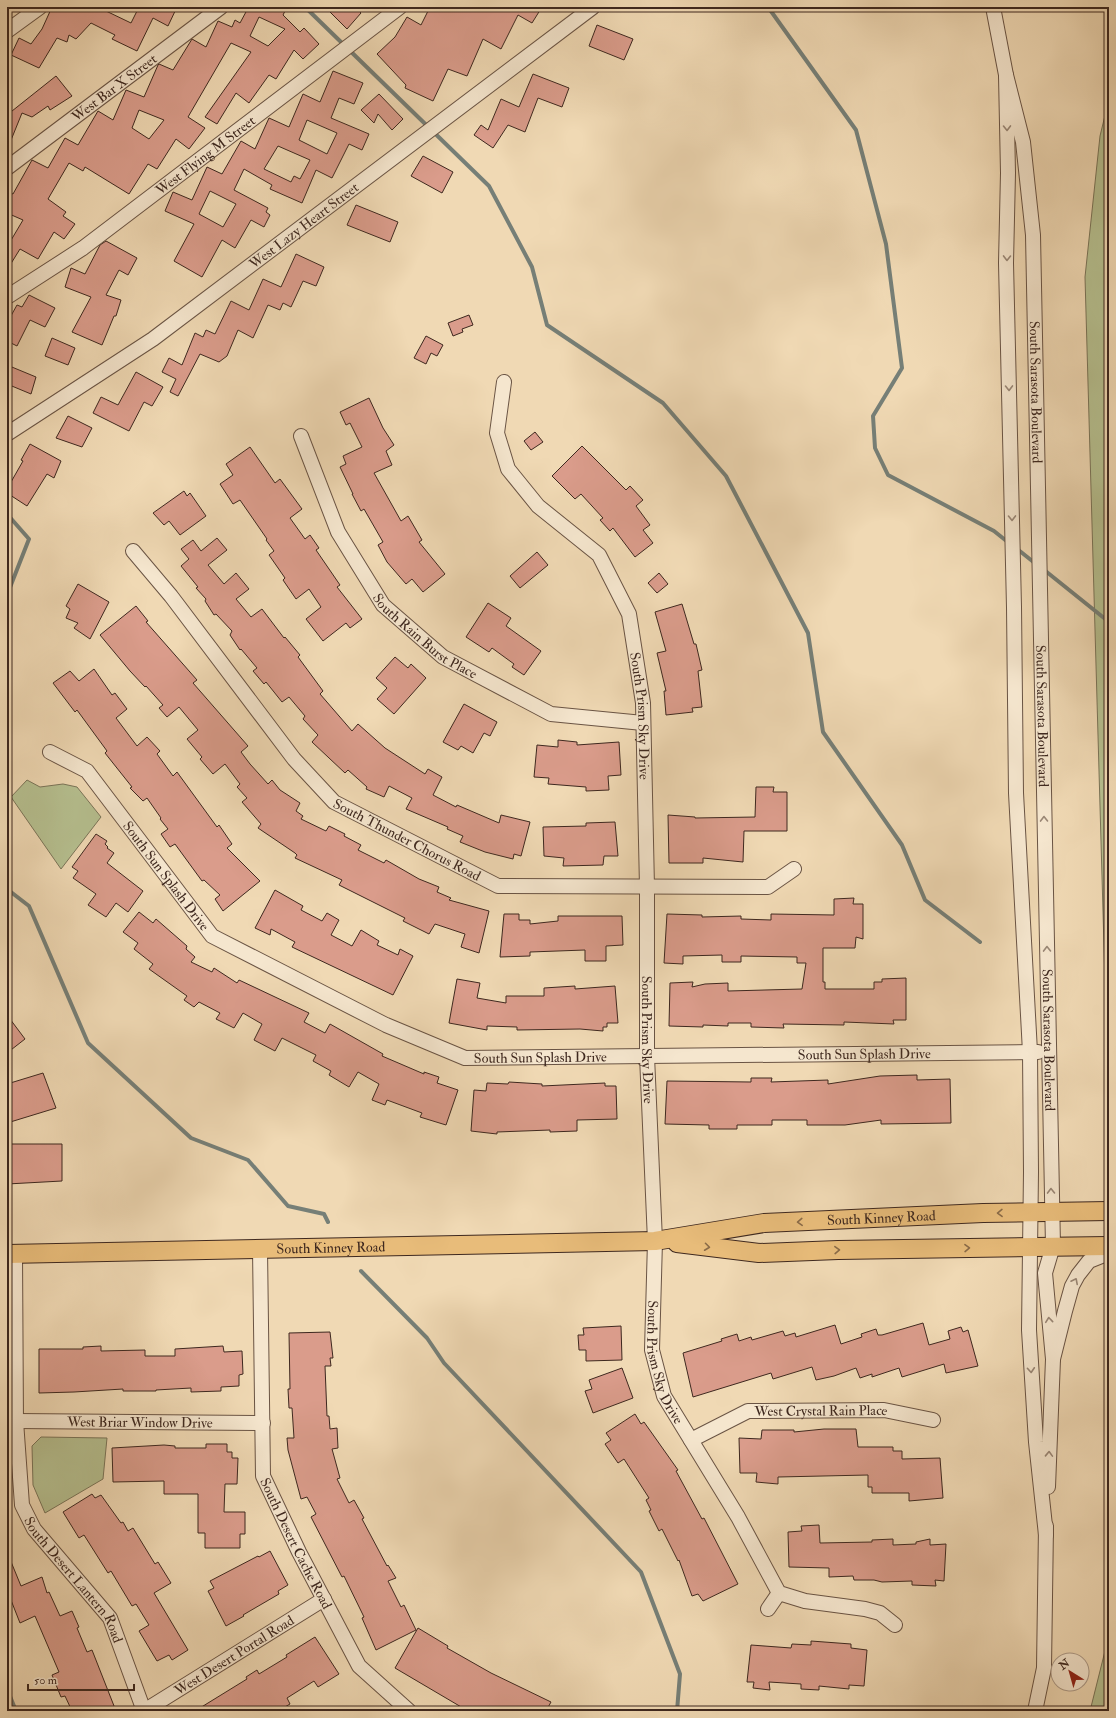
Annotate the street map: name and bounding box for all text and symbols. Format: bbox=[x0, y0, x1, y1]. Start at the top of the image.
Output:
street label: West Bar X Street bbox=[67, 50, 160, 125]
street label: West Flying M Street bbox=[151, 111, 259, 199]
one-way arrow bbox=[1003, 125, 1011, 131]
street label: West Lazy Heart Street bbox=[245, 178, 362, 273]
one-way arrow bbox=[1002, 255, 1011, 261]
street label: South Sarasota Boulevard bbox=[1026, 321, 1046, 463]
one-way arrow bbox=[1005, 385, 1013, 391]
one-way arrow bbox=[1008, 515, 1016, 521]
street label: South Rain Burst Place bbox=[369, 590, 480, 682]
street label: South Sarasota Boulevard bbox=[1033, 645, 1052, 787]
street label: South Prism Sky Drive bbox=[627, 651, 653, 780]
street label: South Thunder Chorus Road bbox=[331, 795, 484, 884]
one-way arrow bbox=[1040, 816, 1049, 822]
street label: South Sun Splash Drive bbox=[119, 818, 213, 934]
one-way arrow bbox=[1043, 946, 1051, 952]
street label: South Sarasota Boulevard bbox=[1039, 969, 1059, 1111]
street label: South Prism Sky Drive bbox=[638, 976, 658, 1104]
street label: South Sun Splash Drive bbox=[798, 1045, 931, 1063]
street label: South Sun Splash Drive bbox=[474, 1048, 607, 1067]
one-way arrow bbox=[1047, 1188, 1055, 1194]
street label: South Kinney Road bbox=[827, 1207, 936, 1229]
one-way arrow bbox=[997, 1209, 1003, 1217]
one-way arrow bbox=[797, 1217, 803, 1226]
street label: South Kinney Road bbox=[276, 1238, 386, 1257]
one-way arrow bbox=[704, 1242, 710, 1251]
one-way arrow bbox=[964, 1244, 970, 1252]
one-way arrow bbox=[834, 1246, 840, 1254]
one-way arrow bbox=[1070, 1277, 1078, 1285]
street label: South Prism Sky Drive bbox=[643, 1300, 687, 1427]
one-way arrow bbox=[1045, 1317, 1054, 1323]
one-way arrow bbox=[1027, 1367, 1036, 1373]
street label: West Crystal Rain Place bbox=[753, 1401, 889, 1420]
street label: West Briar Window Drive bbox=[66, 1413, 213, 1431]
one-way arrow bbox=[1045, 1451, 1054, 1457]
street label: South Desert Cache Road bbox=[257, 1475, 336, 1612]
street label: South Desert Lantern Road bbox=[21, 1514, 127, 1645]
street label: West Desert Portal Road bbox=[170, 1611, 297, 1699]
north arrow bbox=[1050, 1652, 1090, 1692]
text: N bbox=[1056, 1656, 1073, 1673]
scale bar bbox=[28, 1666, 134, 1692]
text: 50 m bbox=[34, 1673, 58, 1688]

